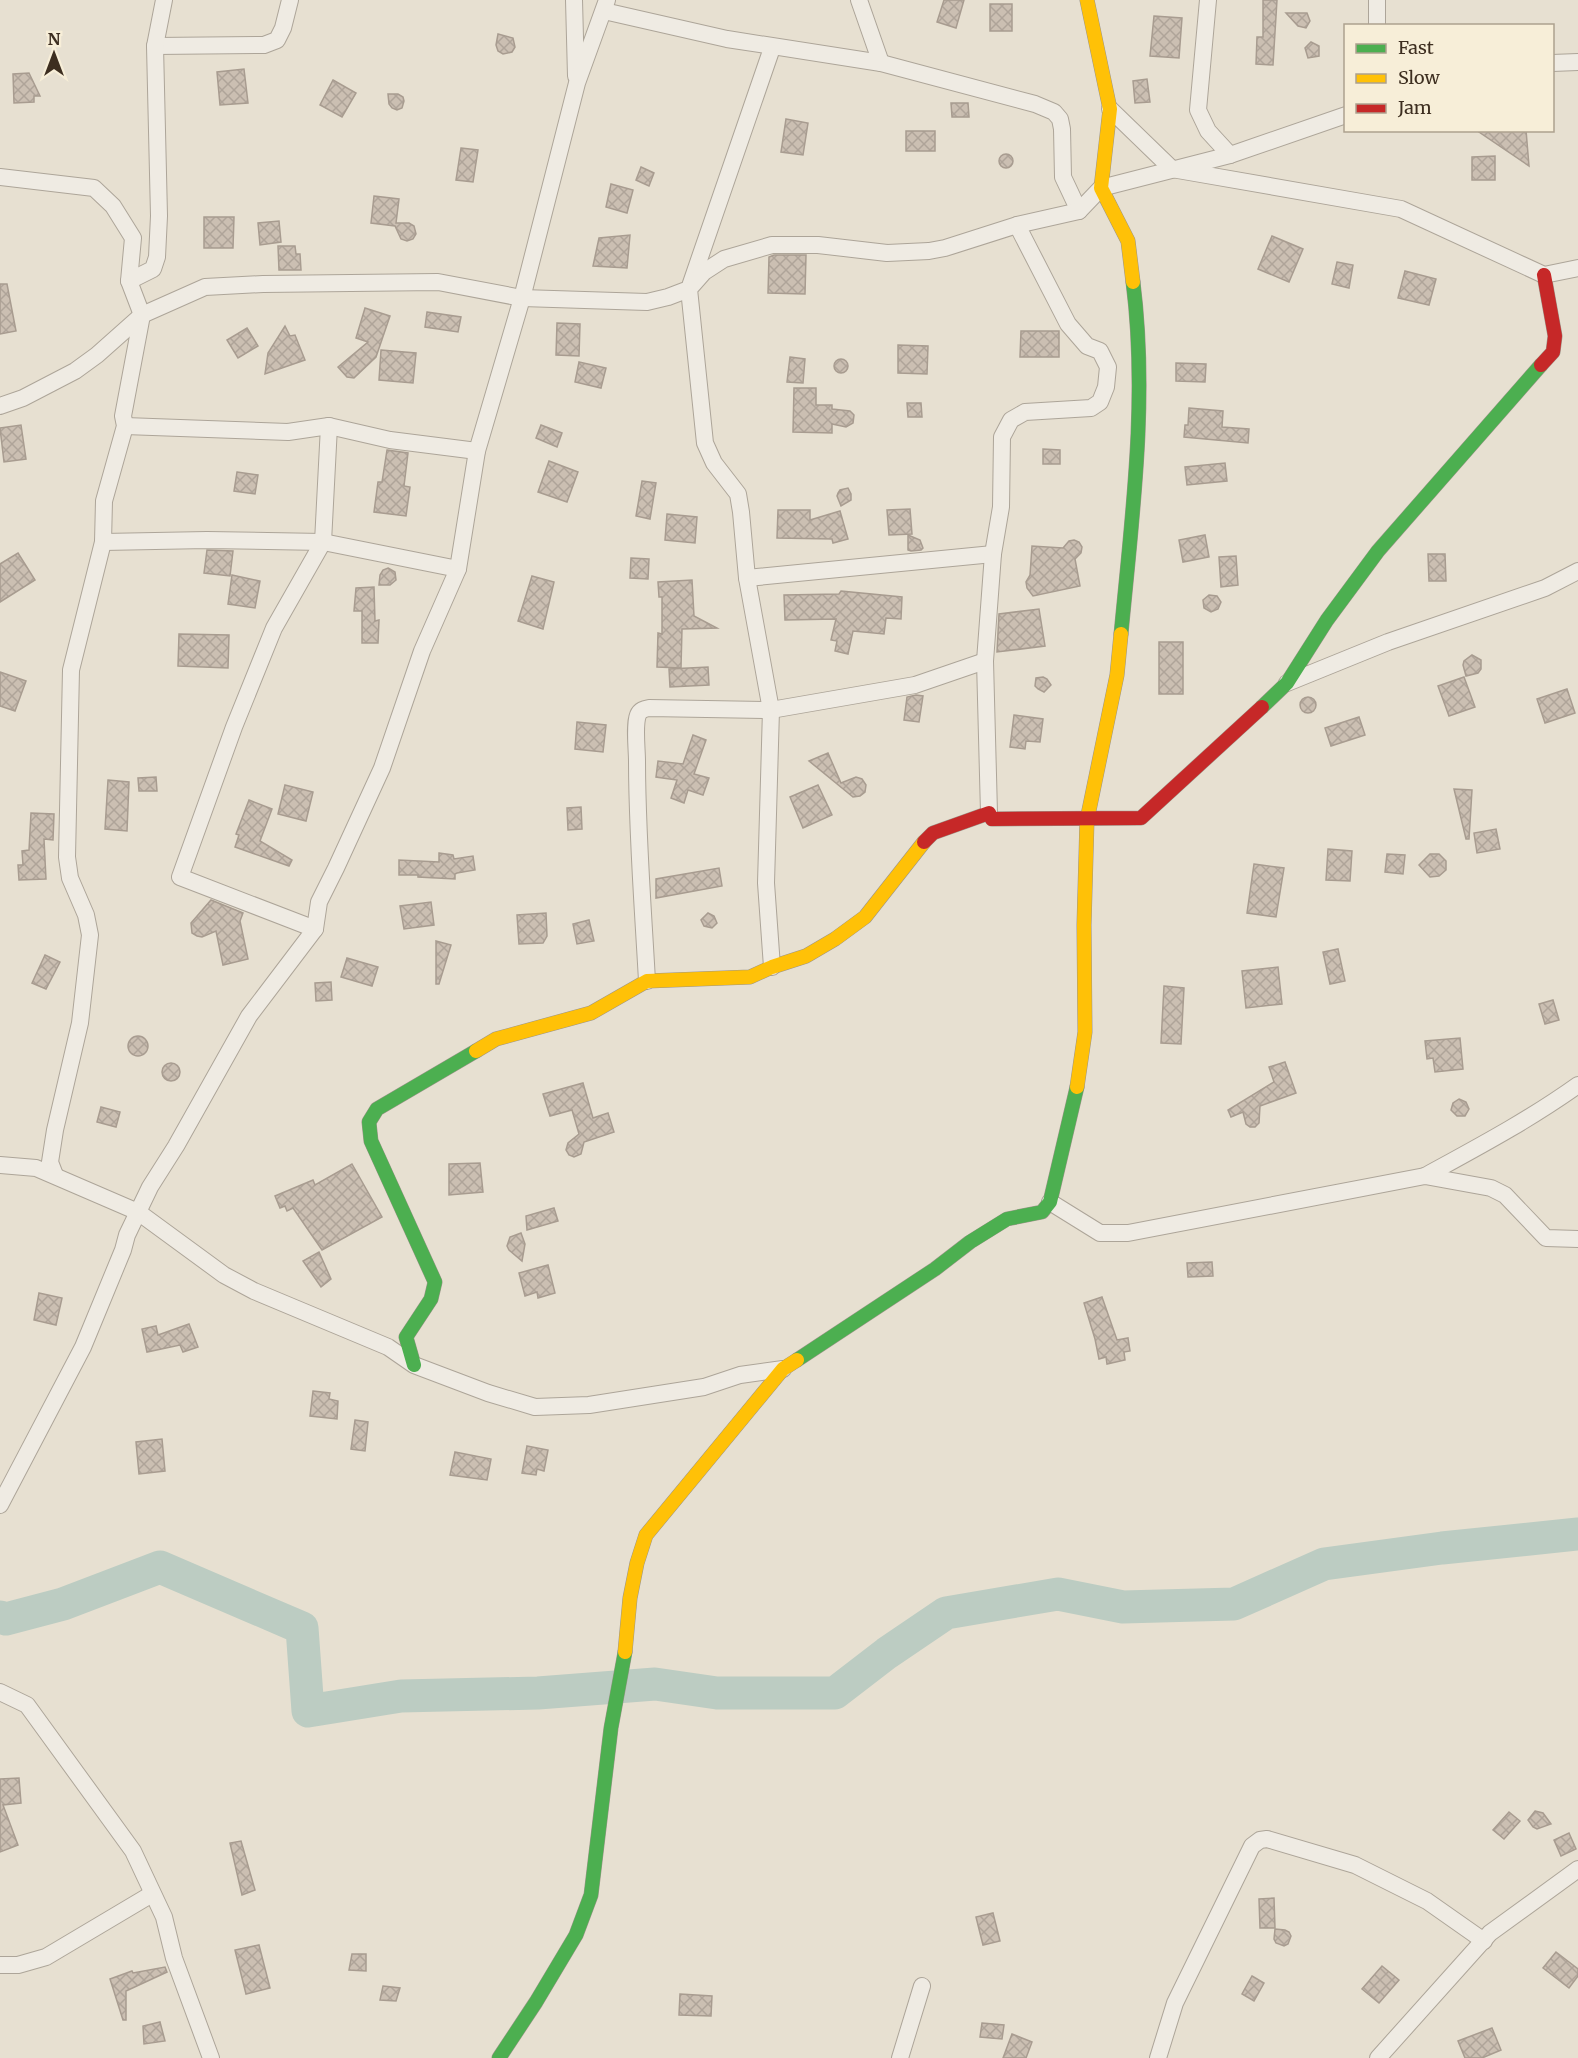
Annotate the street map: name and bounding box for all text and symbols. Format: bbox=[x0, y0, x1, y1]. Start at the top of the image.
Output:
north arrow bbox=[24, 24, 84, 84]
legend bbox=[1344, 24, 1554, 132]
text: N bbox=[48, 29, 61, 49]
text: Fast bbox=[1398, 36, 1434, 59]
text: Slow bbox=[1398, 66, 1441, 89]
text: Jam bbox=[1397, 96, 1432, 119]

